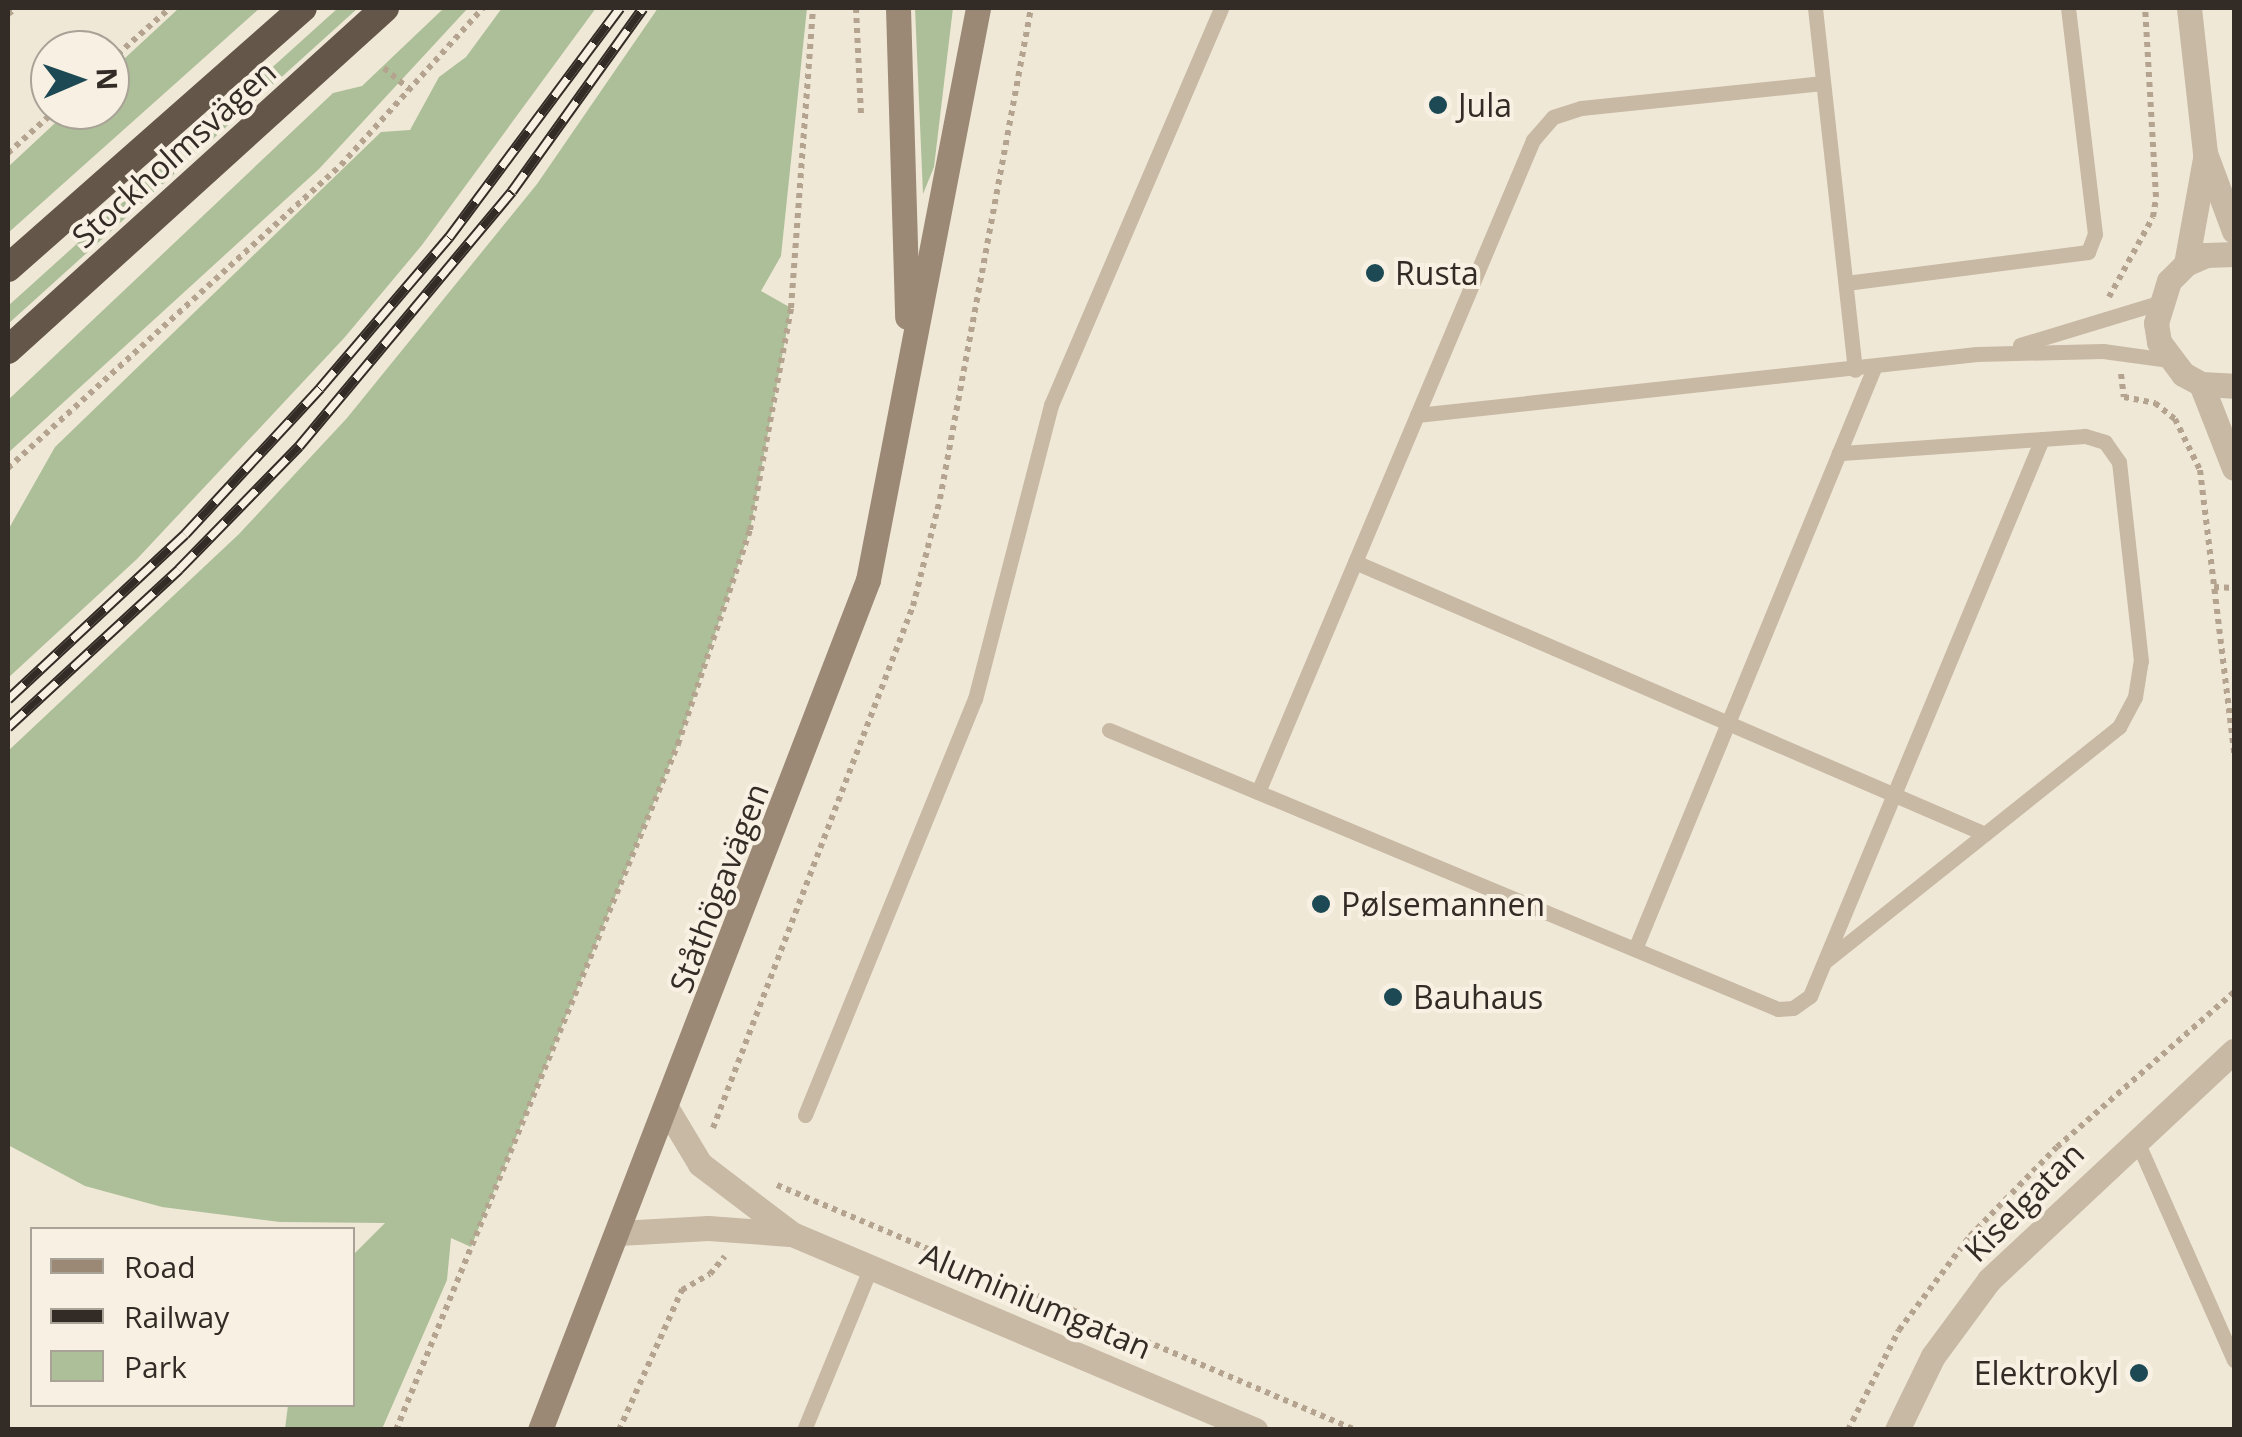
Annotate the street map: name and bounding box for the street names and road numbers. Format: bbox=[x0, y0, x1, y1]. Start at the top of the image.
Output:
street label: Stockholmsvägen bbox=[64, 52, 284, 256]
street label: Ståthögavägen bbox=[661, 778, 777, 998]
street label: Kiselgatan bbox=[1956, 1134, 2092, 1270]
street label: Aluminiumgatan bbox=[915, 1235, 1157, 1367]

